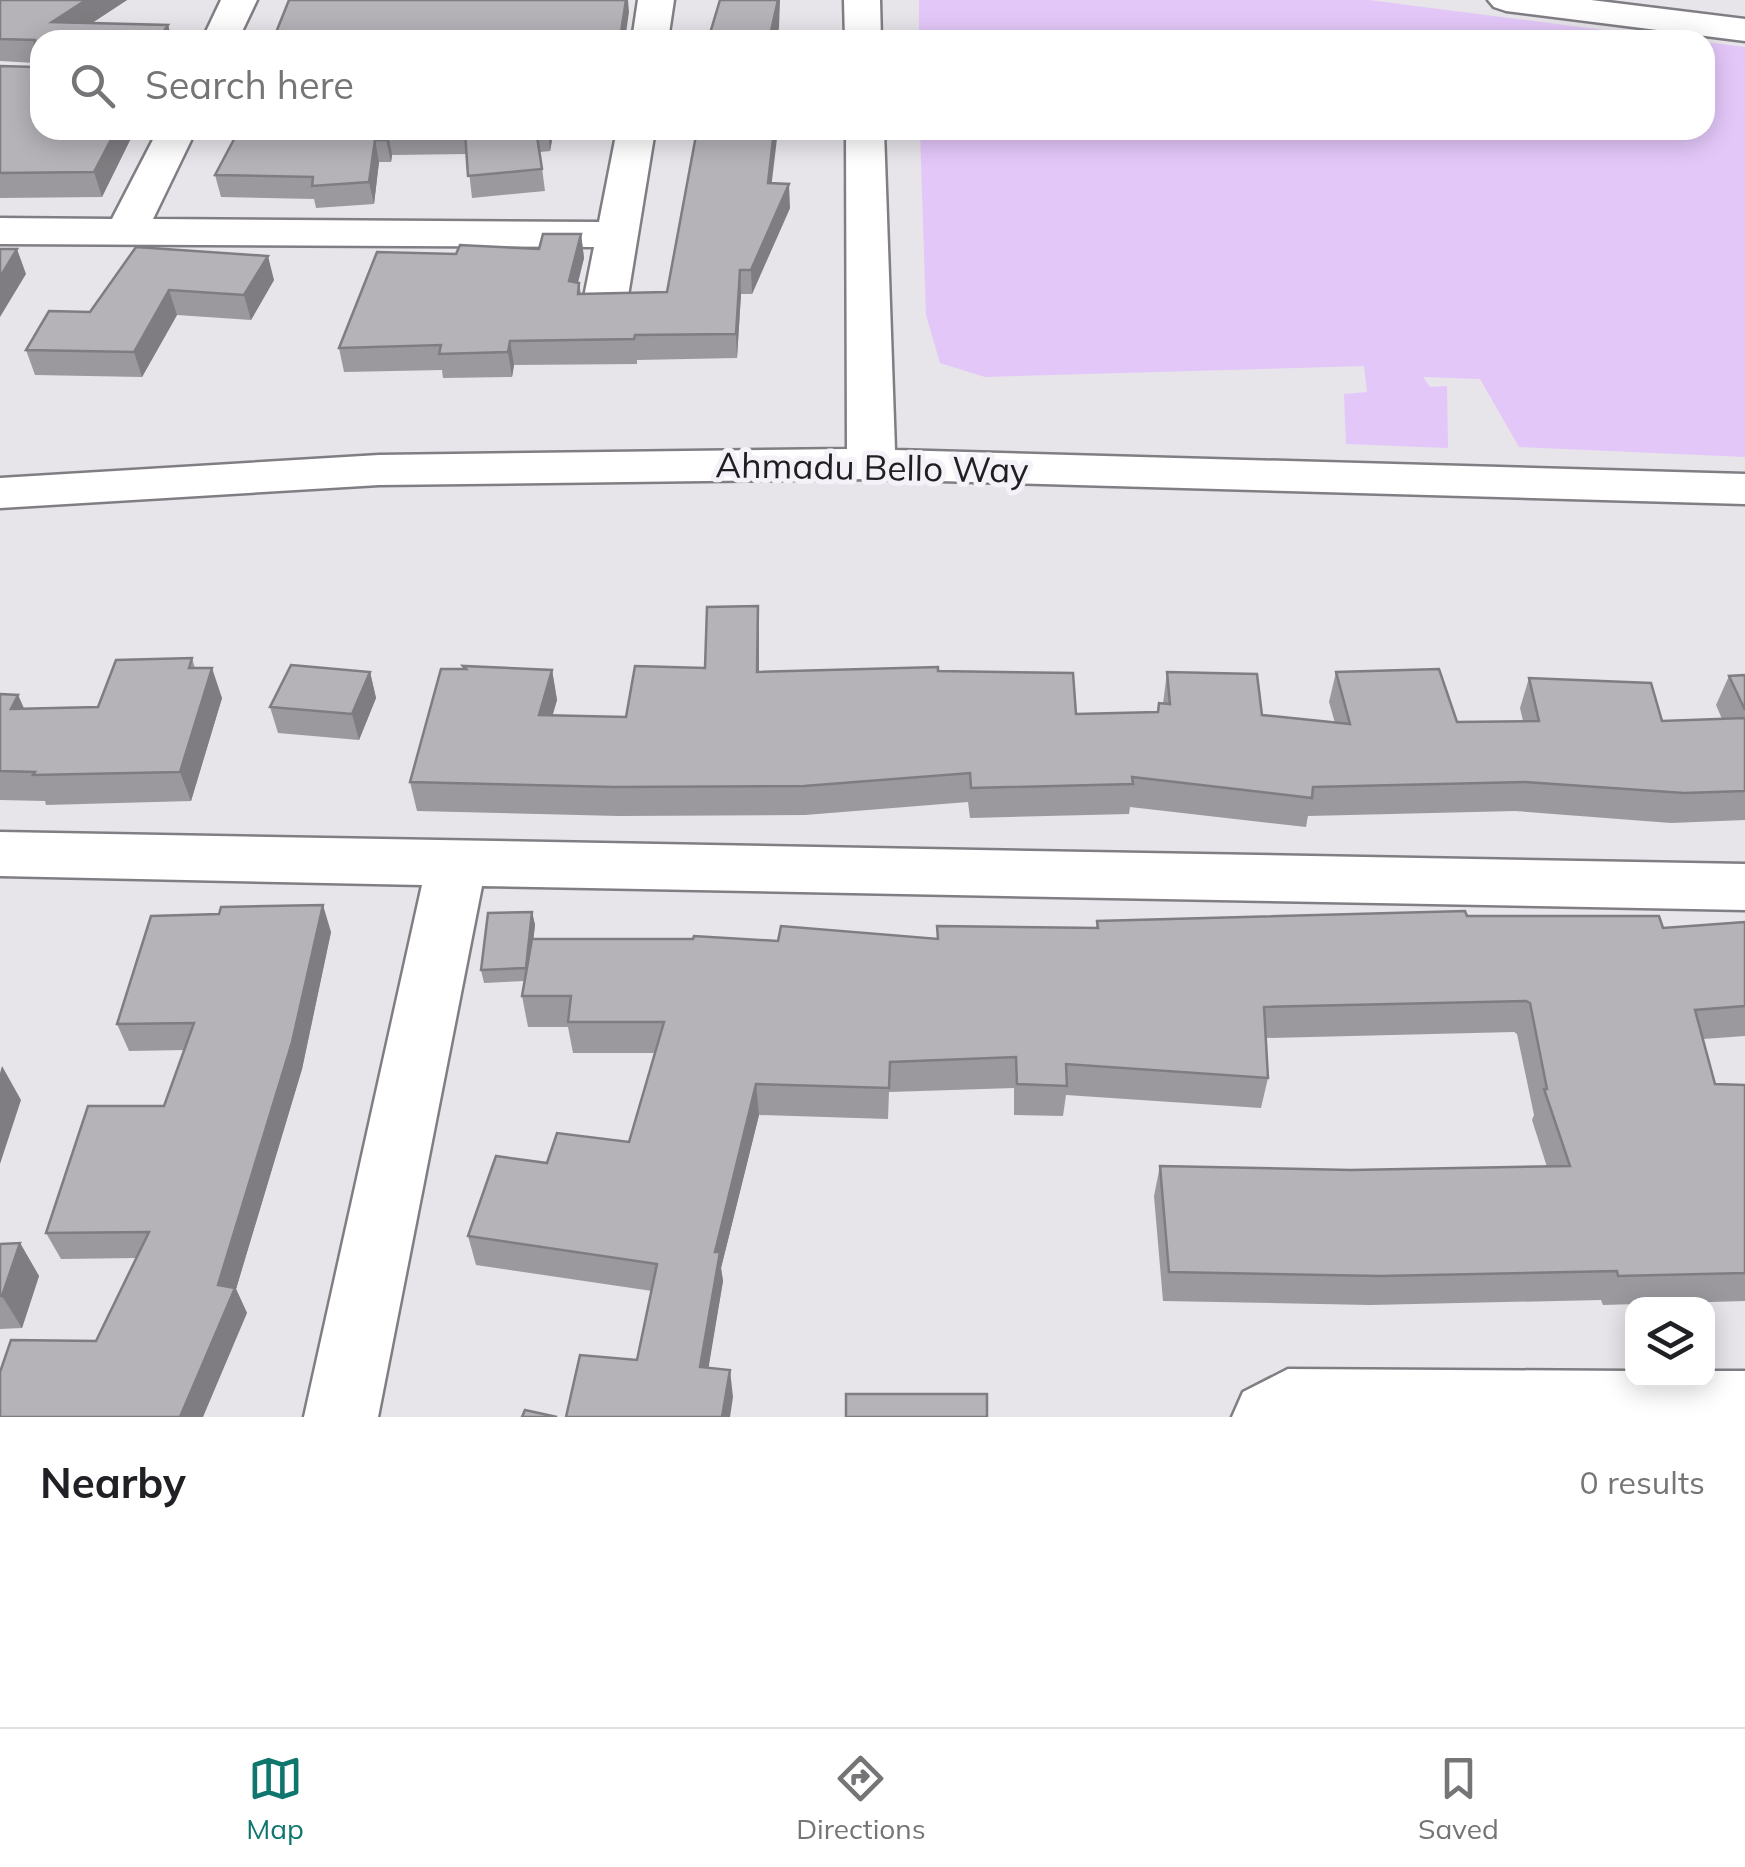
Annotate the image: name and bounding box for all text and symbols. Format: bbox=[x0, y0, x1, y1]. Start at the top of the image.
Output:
search box bbox=[30, 30, 1715, 140]
icon: search bbox=[65, 58, 120, 113]
text: Search here bbox=[145, 61, 354, 109]
street label: Ahmadu Bello Way bbox=[715, 442, 1029, 492]
map controls bbox=[1625, 1297, 1715, 1387]
button: layers bbox=[1625, 1297, 1715, 1387]
text: Nearby bbox=[40, 1456, 186, 1509]
text: 0 results bbox=[1580, 1462, 1705, 1502]
tab: Map bbox=[246, 1751, 304, 1846]
tab: Directions bbox=[796, 1751, 926, 1846]
tab: Saved bbox=[1418, 1751, 1499, 1846]

